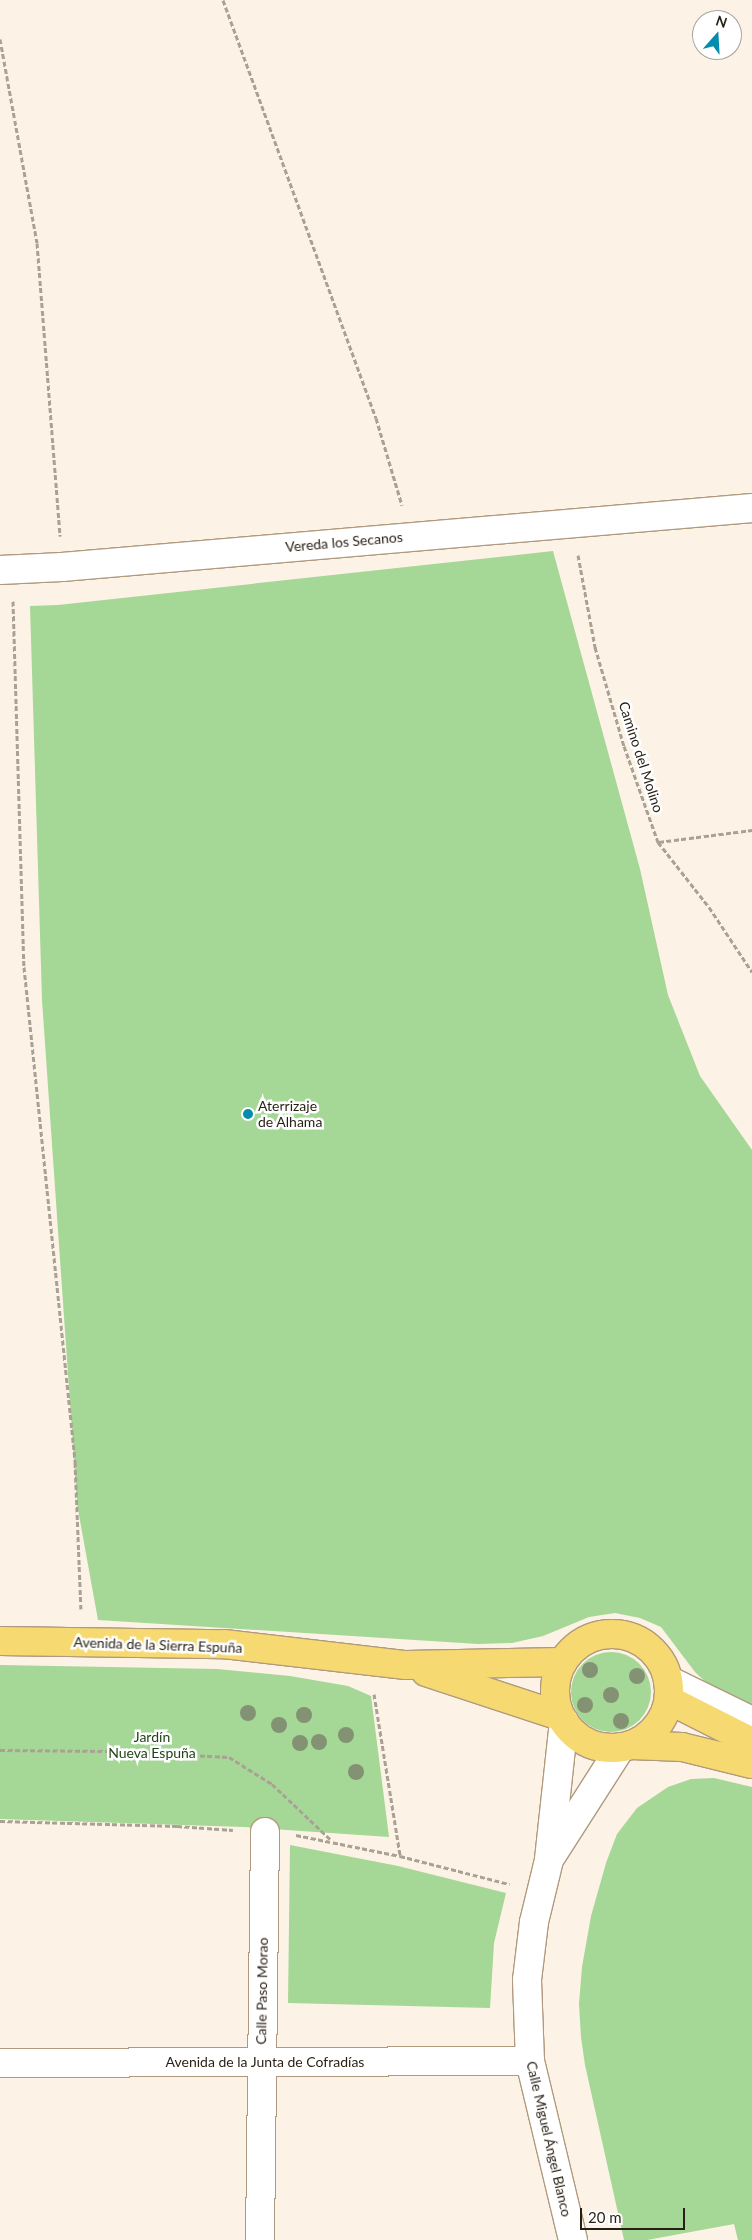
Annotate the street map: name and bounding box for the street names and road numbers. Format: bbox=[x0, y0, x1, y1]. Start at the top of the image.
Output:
street label: Vereda los Secanos bbox=[285, 529, 403, 555]
street label: Camino del Molino bbox=[615, 699, 667, 815]
street label: Avenida de la Sierra Espuña bbox=[73, 1634, 243, 1656]
street label: Calle Paso Morao bbox=[253, 1937, 271, 2045]
street label: Avenida de la Junta de Cofradías bbox=[165, 2054, 365, 2070]
street label: Calle Miguel Ángel Blanco bbox=[523, 2059, 575, 2219]

